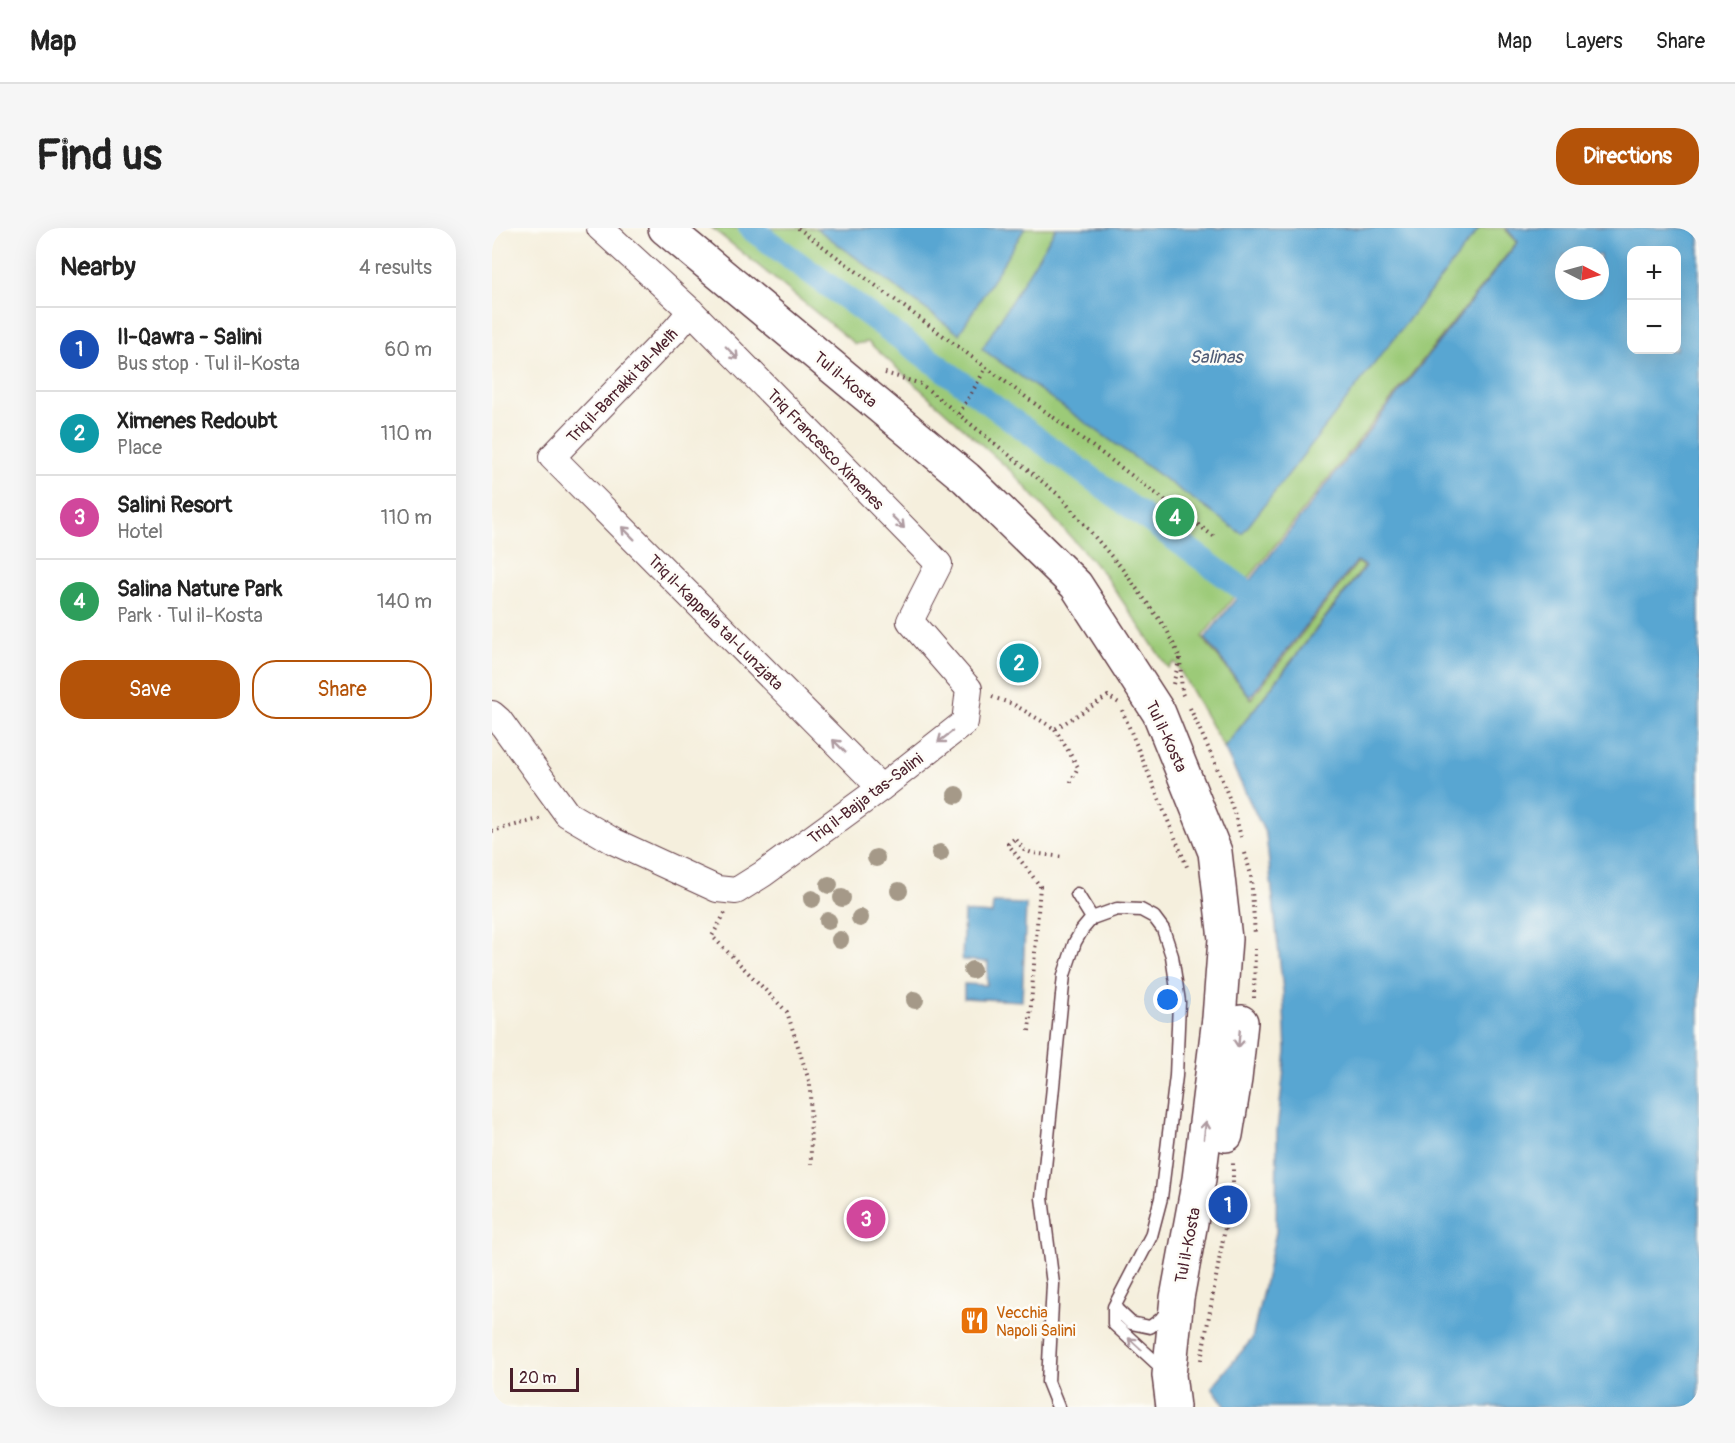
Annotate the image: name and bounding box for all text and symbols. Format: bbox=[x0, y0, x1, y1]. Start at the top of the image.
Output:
text: Map bbox=[30, 24, 76, 59]
text: Map bbox=[1497, 28, 1532, 55]
text: Layers bbox=[1565, 28, 1623, 55]
text: Share bbox=[1656, 28, 1705, 55]
button: Directions bbox=[1556, 128, 1699, 185]
text: Find us bbox=[36, 130, 162, 182]
north arrow bbox=[1555, 246, 1609, 300]
map controls bbox=[1627, 246, 1681, 354]
button: + bbox=[1627, 246, 1681, 300]
text: Nearby bbox=[60, 251, 136, 283]
text: 4 results bbox=[359, 255, 432, 280]
button: − bbox=[1627, 300, 1681, 354]
text: Il-Qawra - Salini bbox=[117, 323, 262, 351]
street label: Triq il-Barrakki tal-Melħ bbox=[563, 324, 683, 447]
text: 1 bbox=[76, 337, 83, 362]
text: 60 m bbox=[385, 337, 432, 362]
one-way arrow bbox=[724, 346, 739, 361]
water label: Salinas bbox=[1190, 346, 1244, 369]
street label: Tul il-Kosta bbox=[810, 348, 881, 412]
text: Bus stop · Tul il-Kosta bbox=[117, 351, 300, 376]
street label: Triq Francesco Ximenes bbox=[762, 385, 888, 514]
text: Ximenes Redoubt bbox=[117, 407, 277, 435]
text: 2 bbox=[74, 421, 85, 446]
text: 110 m bbox=[381, 421, 432, 446]
text: Place bbox=[117, 435, 162, 460]
text: Salini Resort bbox=[117, 491, 232, 519]
pin: 4 bbox=[1156, 494, 1194, 540]
text: 3 bbox=[74, 505, 85, 530]
text: 110 m bbox=[381, 505, 432, 530]
one-way arrow bbox=[890, 515, 905, 530]
text: Hotel bbox=[117, 519, 163, 544]
one-way arrow bbox=[621, 526, 636, 541]
street label: Triq il-Kappella tal-Lunzjata bbox=[643, 551, 787, 695]
text: Salina Nature Park bbox=[117, 575, 282, 603]
text: 4 bbox=[74, 589, 85, 614]
text: 140 m bbox=[377, 589, 432, 614]
text: Park · Tul il-Kosta bbox=[117, 603, 263, 628]
pin: 2 bbox=[1000, 640, 1038, 686]
button: Save bbox=[60, 660, 240, 719]
button: Share bbox=[252, 660, 432, 719]
street label: Tul il-Kosta bbox=[1141, 698, 1191, 775]
one-way arrow bbox=[937, 731, 953, 744]
one-way arrow bbox=[832, 739, 847, 754]
street label: Triq il-Bajja tas-Salini bbox=[804, 749, 927, 849]
your location bbox=[1153, 985, 1182, 1014]
one-way arrow bbox=[1233, 1029, 1244, 1049]
one-way arrow bbox=[1200, 1120, 1211, 1140]
pin: 1 bbox=[1208, 1182, 1248, 1228]
pin: 3 bbox=[846, 1196, 886, 1242]
street label: Tul il-Kosta bbox=[1171, 1206, 1205, 1285]
place label: Vecchia Napoli Salini bbox=[996, 1303, 1076, 1341]
restaurant icon: Vecchia Napoli Salini bbox=[959, 1305, 991, 1337]
one-way arrow bbox=[1128, 1337, 1143, 1351]
scale bar bbox=[510, 1365, 579, 1392]
text: 20 m bbox=[519, 1368, 557, 1388]

